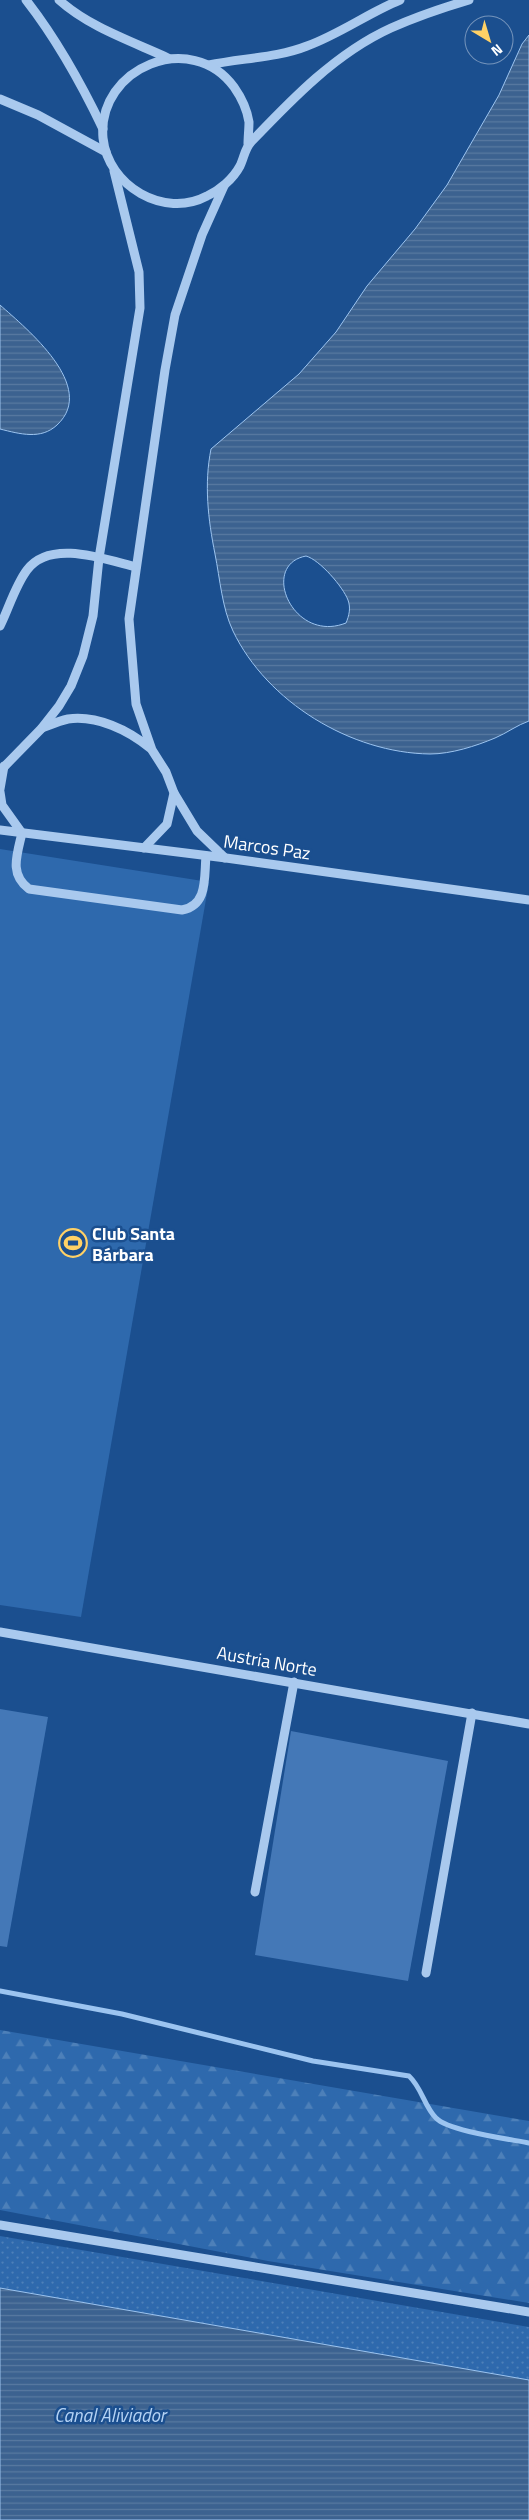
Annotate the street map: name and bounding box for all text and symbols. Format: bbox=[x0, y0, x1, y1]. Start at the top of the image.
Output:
north arrow bbox=[464, 15, 514, 65]
text: N bbox=[487, 39, 508, 62]
street label: Marcos Paz bbox=[222, 828, 312, 866]
place label: Club Santa Bárbara bbox=[92, 1220, 175, 1268]
sports icon: Club Santa Bárbara bbox=[58, 1228, 88, 1258]
street label: Austria Norte bbox=[215, 1639, 319, 1683]
water label: Canal Aliviador bbox=[54, 2400, 168, 2429]

